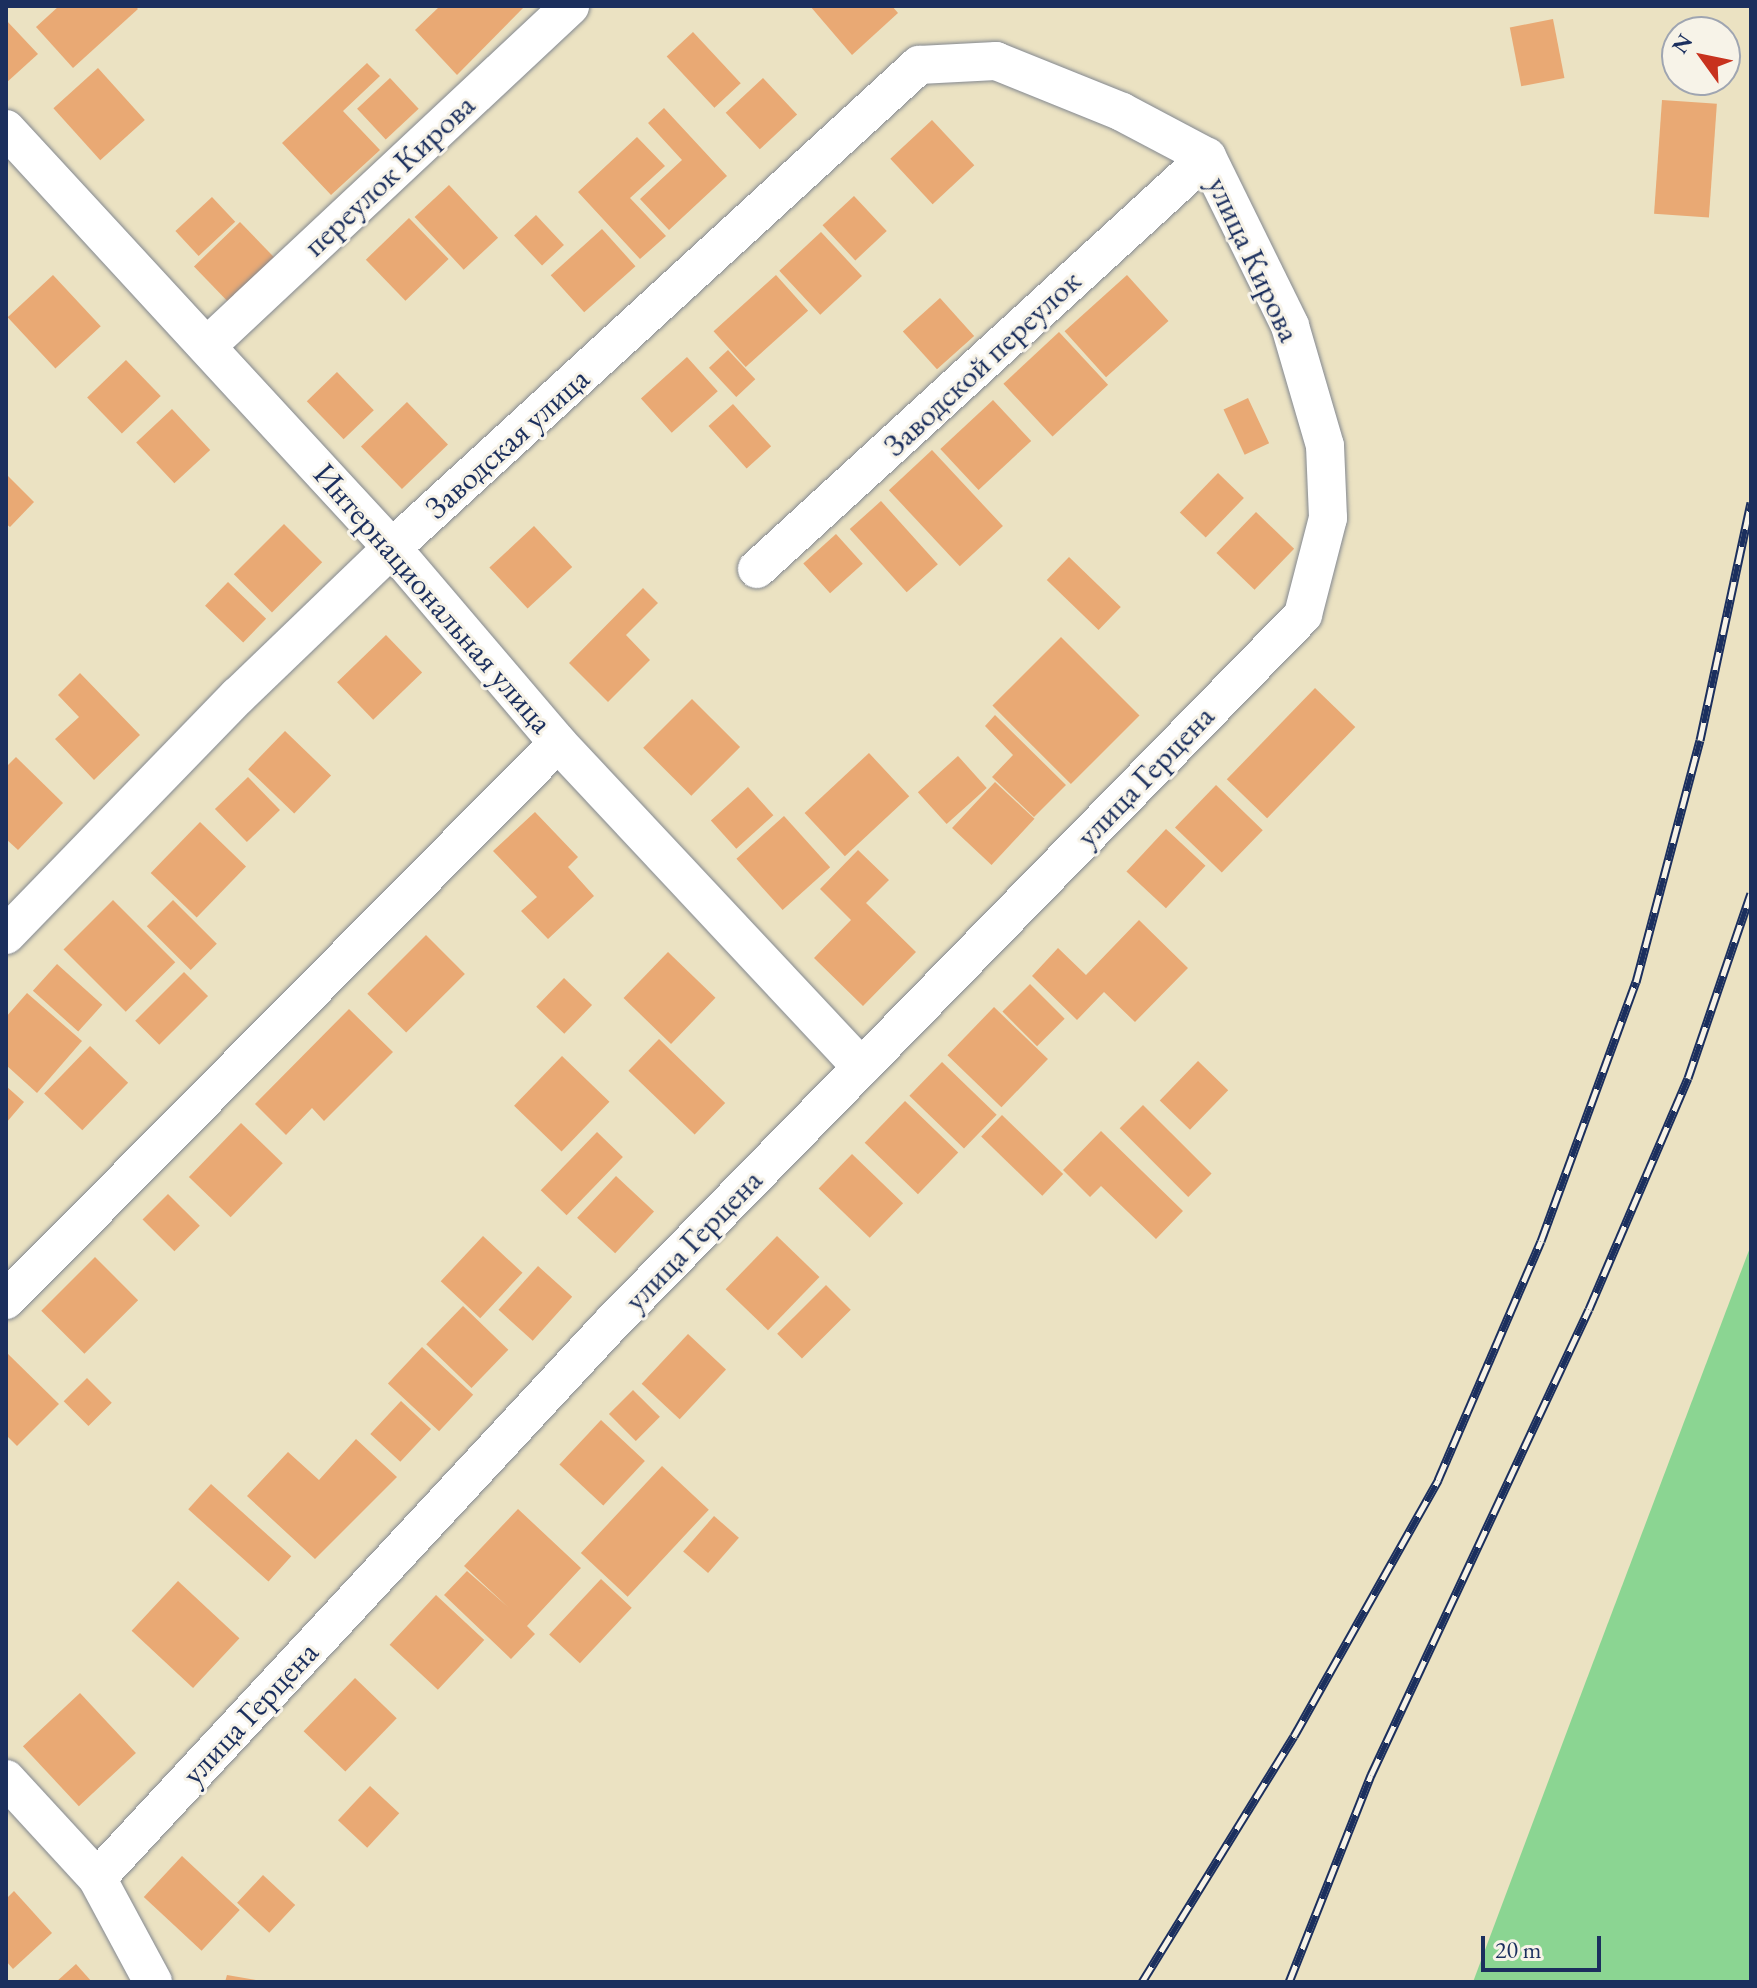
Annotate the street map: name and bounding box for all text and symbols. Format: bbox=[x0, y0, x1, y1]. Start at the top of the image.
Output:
north arrow bbox=[1661, 16, 1741, 96]
text: N bbox=[1665, 28, 1699, 59]
street label: переулок Кирова bbox=[295, 86, 483, 264]
street label: улица Кирова bbox=[1199, 170, 1309, 348]
street label: Заводской переулок bbox=[875, 262, 1089, 464]
street label: Заводская улица bbox=[417, 359, 597, 527]
street label: Интернациональная улица bbox=[305, 455, 561, 741]
street label: улица Герцена bbox=[1068, 697, 1222, 855]
street label: улица Герцена bbox=[616, 1161, 770, 1319]
street label: улица Герцена bbox=[174, 1633, 326, 1793]
scale bar bbox=[1485, 1920, 1605, 1970]
text: 20 m bbox=[1495, 1934, 1542, 1965]

